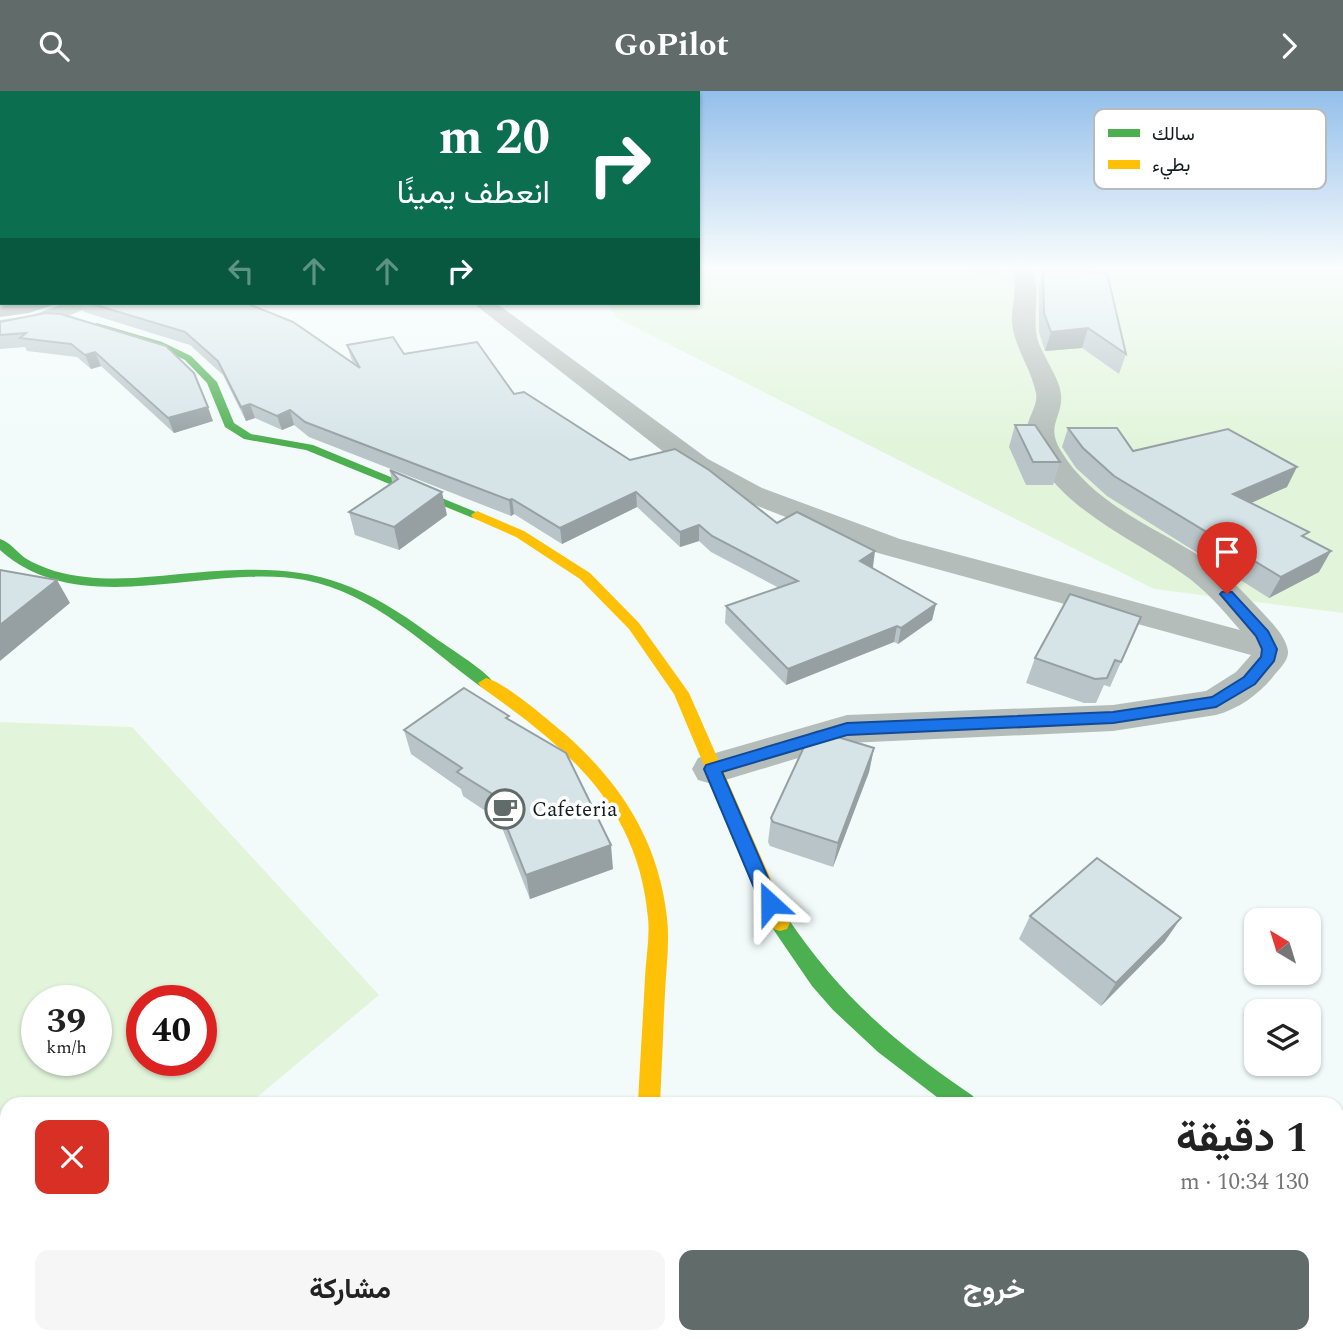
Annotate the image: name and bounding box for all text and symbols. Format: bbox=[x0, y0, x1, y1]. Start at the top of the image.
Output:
text: GoPilot bbox=[614, 21, 729, 70]
icon: search bbox=[35, 27, 73, 65]
icon: forward bbox=[1270, 27, 1308, 65]
text: 20 m bbox=[439, 101, 550, 176]
legend bbox=[1094, 109, 1326, 189]
icon: right bbox=[574, 119, 665, 210]
text: سالك bbox=[1152, 120, 1195, 149]
text: بطيء bbox=[1152, 151, 1190, 180]
text: انعطف يمينًا bbox=[397, 169, 550, 218]
icon: left bbox=[222, 252, 260, 290]
icon: ahead bbox=[295, 252, 333, 290]
icon: ahead bbox=[368, 252, 406, 290]
icon: right bbox=[441, 252, 479, 290]
pin bbox=[1197, 522, 1257, 594]
icon: arrive bbox=[1208, 533, 1246, 571]
cafe icon: Cafeteria bbox=[484, 788, 526, 830]
place label: Cafeteria bbox=[532, 794, 618, 826]
position arrow bbox=[733, 866, 807, 940]
north arrow bbox=[1244, 908, 1321, 985]
map controls bbox=[1244, 908, 1321, 1076]
speed limit sign: 40 bbox=[126, 985, 217, 1076]
text: 39 bbox=[47, 995, 86, 1048]
button: layers bbox=[1244, 999, 1321, 1076]
text: km/h bbox=[46, 1034, 87, 1061]
text: 1 دقيقة bbox=[1176, 1107, 1309, 1170]
button: close bbox=[35, 1120, 109, 1194]
text: 130 m · 10:34 bbox=[1180, 1165, 1309, 1200]
button: مشاركة bbox=[35, 1250, 665, 1330]
button: خروج bbox=[679, 1250, 1309, 1330]

